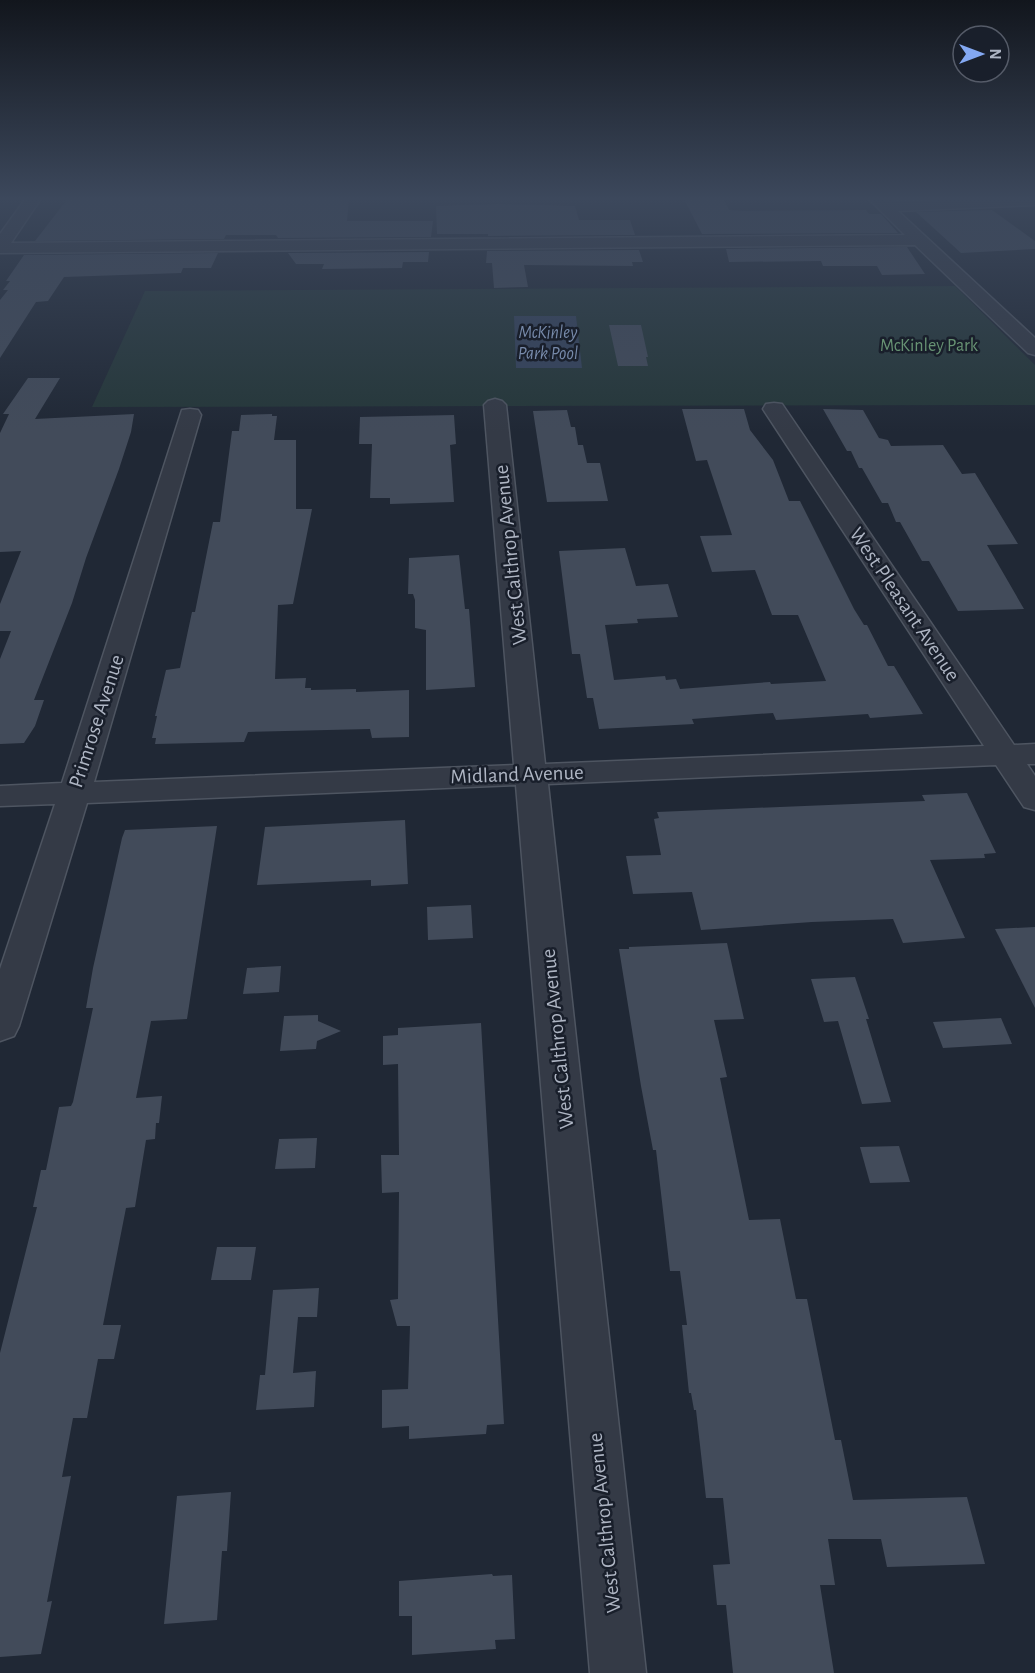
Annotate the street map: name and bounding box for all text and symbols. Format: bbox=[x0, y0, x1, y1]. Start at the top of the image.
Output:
north arrow bbox=[951, 24, 1011, 84]
text: N bbox=[987, 48, 1003, 60]
water label: McKinley Park Pool bbox=[518, 324, 578, 363]
park label: McKinley Park bbox=[880, 337, 979, 355]
street label: West Calthrop Avenue bbox=[491, 464, 530, 646]
street label: West Pleasant Avenue bbox=[845, 524, 964, 685]
street label: Primrose Avenue bbox=[65, 652, 128, 790]
street label: Midland Avenue bbox=[450, 762, 584, 787]
street label: West Calthrop Avenue bbox=[538, 948, 577, 1130]
street label: West Calthrop Avenue bbox=[585, 1432, 624, 1614]

